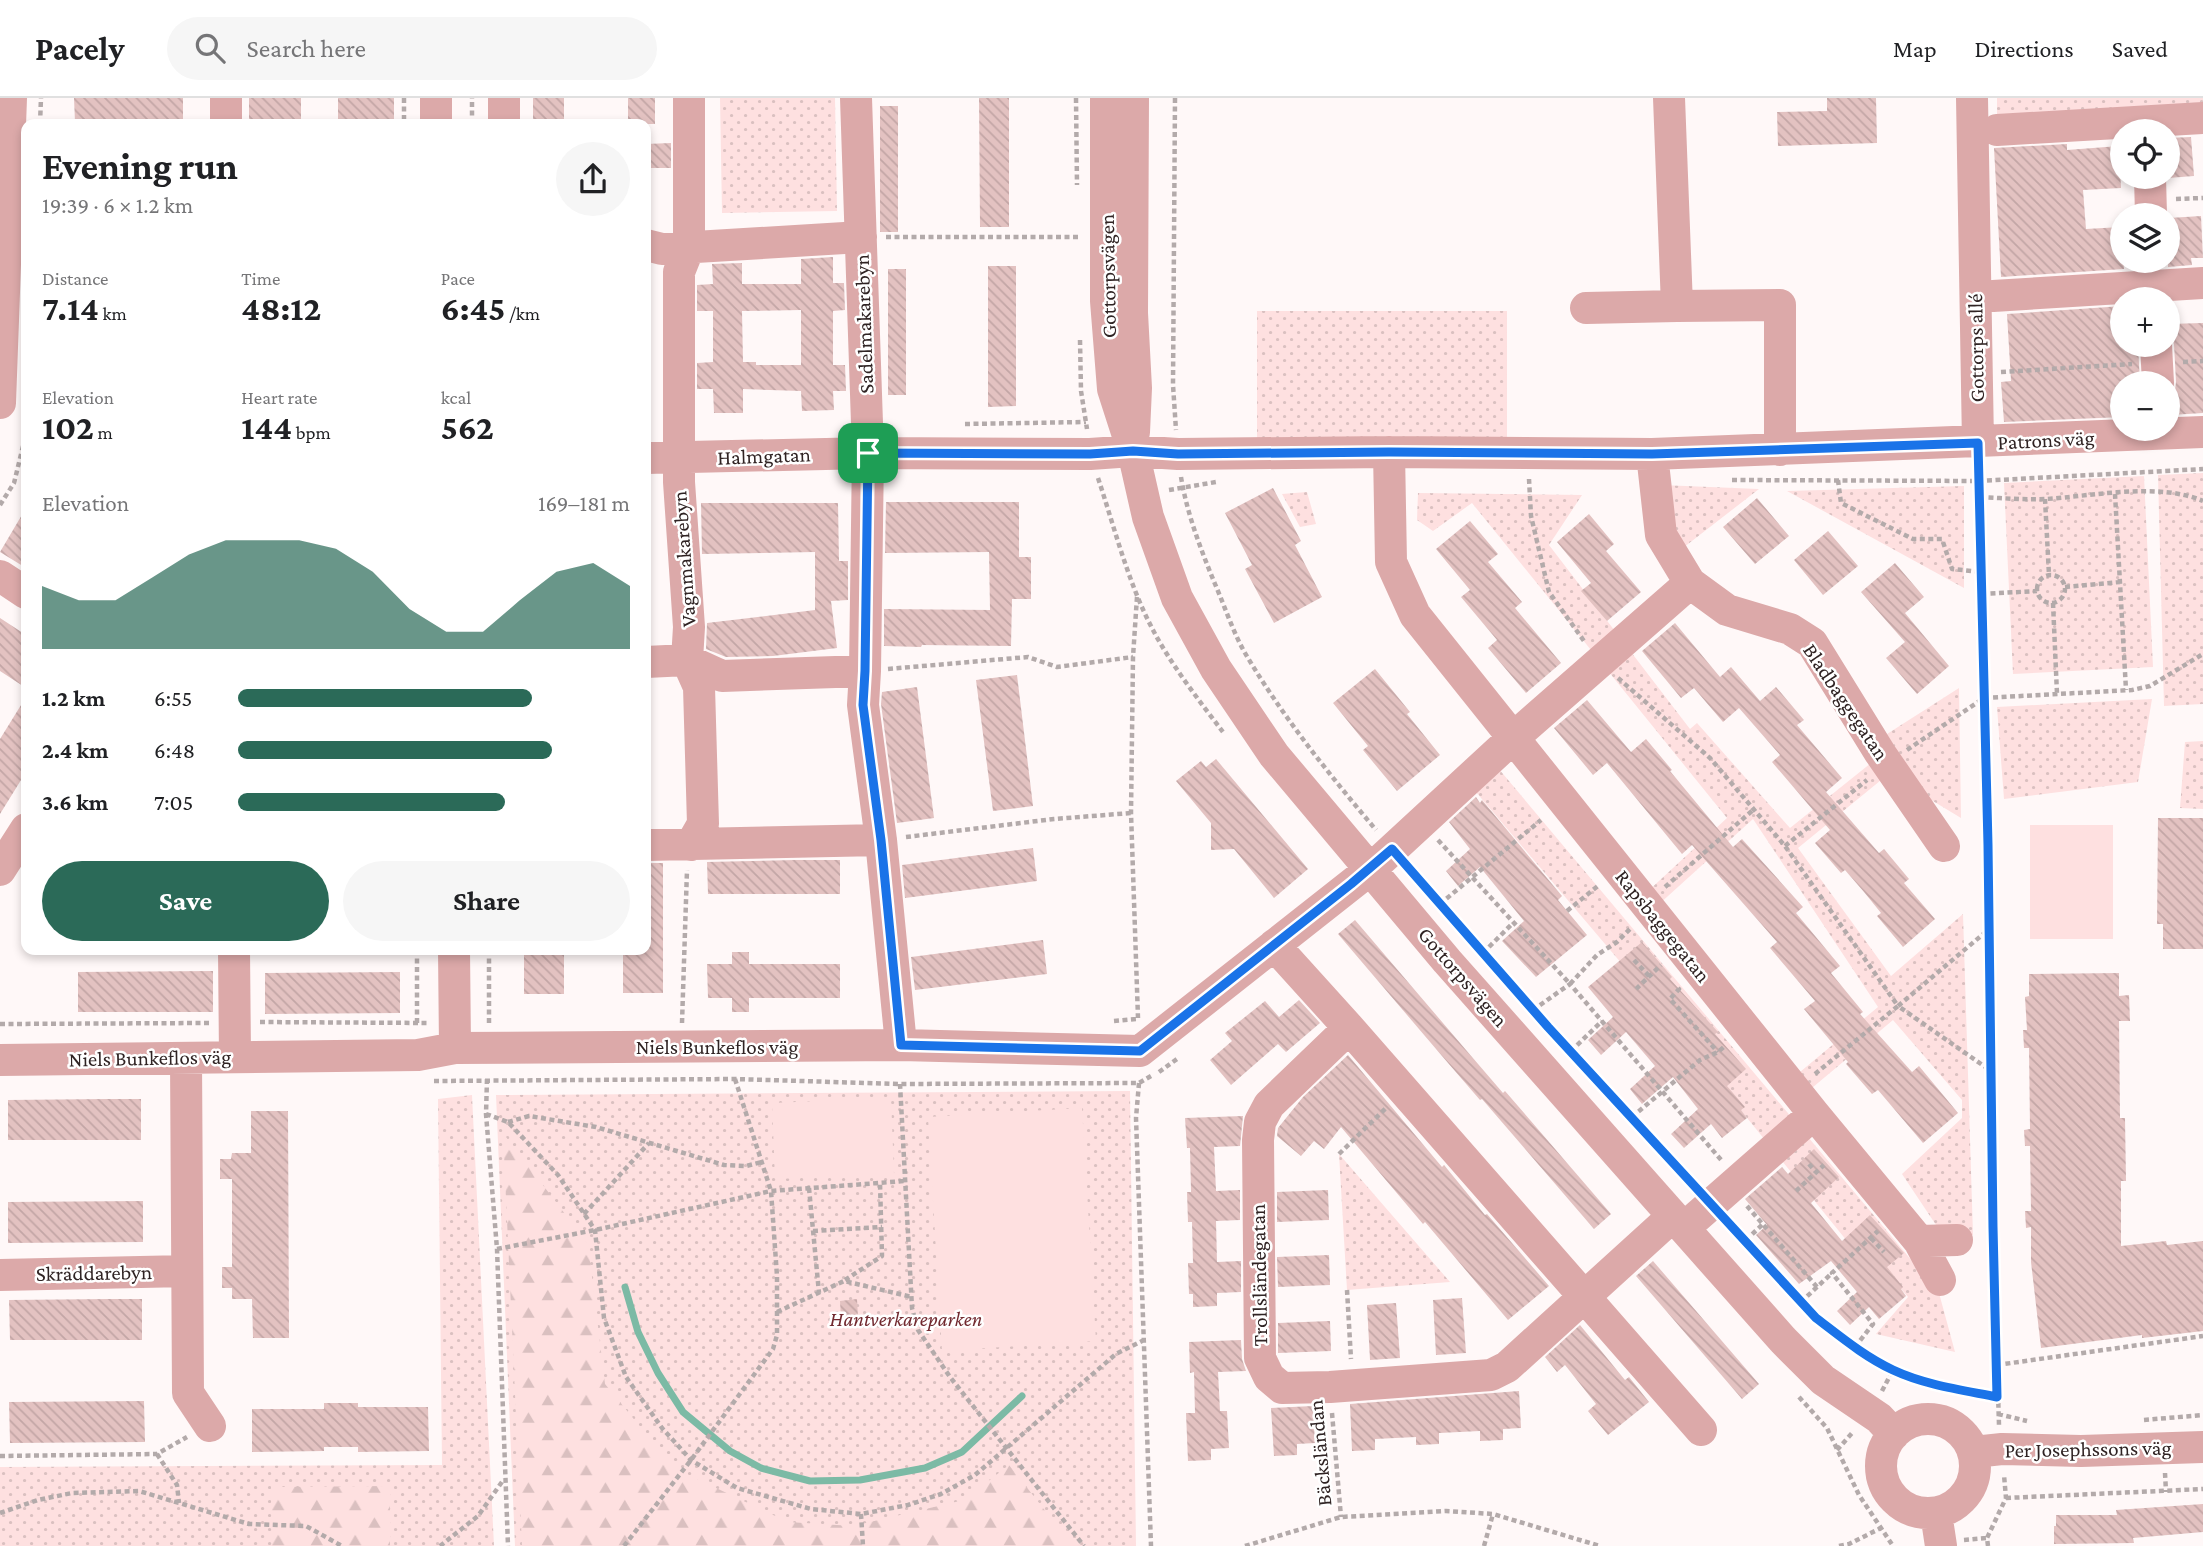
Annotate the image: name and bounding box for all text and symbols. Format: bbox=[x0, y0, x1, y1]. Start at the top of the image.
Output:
search box bbox=[167, 17, 657, 80]
icon: search bbox=[191, 29, 229, 67]
text: Pacely bbox=[35, 30, 125, 67]
text: Search here bbox=[247, 34, 366, 63]
text: Map bbox=[1893, 35, 1937, 62]
text: Directions bbox=[1975, 35, 2074, 62]
text: Saved bbox=[2112, 35, 2168, 62]
map controls bbox=[2110, 119, 2180, 441]
button: locate bbox=[2110, 119, 2180, 189]
button: share bbox=[556, 142, 630, 216]
text: Evening run bbox=[42, 145, 238, 187]
text: 19:39 · 6 × 1.2 km bbox=[42, 192, 193, 218]
button: layers bbox=[2110, 203, 2180, 273]
street label: Gottorpsvägen bbox=[1095, 214, 1121, 338]
street label: Sadelmakarebyn bbox=[850, 254, 878, 394]
text: Distance bbox=[42, 268, 108, 289]
text: Time bbox=[241, 268, 280, 289]
text: Pace bbox=[441, 268, 475, 289]
button: + bbox=[2110, 287, 2180, 357]
text: 7.14 bbox=[42, 289, 99, 328]
text: 48:12 bbox=[241, 289, 321, 328]
text: 6:45 bbox=[441, 289, 505, 328]
street label: Gottorps allé bbox=[1963, 294, 1989, 402]
text: km bbox=[99, 303, 127, 324]
text: /km bbox=[505, 303, 540, 324]
button: − bbox=[2110, 371, 2180, 441]
text: Elevation bbox=[42, 387, 114, 408]
text: Heart rate bbox=[241, 387, 317, 408]
text: kcal bbox=[441, 387, 471, 408]
text: 102 bbox=[42, 408, 94, 447]
text: 144 bbox=[241, 408, 292, 447]
text: 562 bbox=[441, 408, 494, 447]
text: m bbox=[94, 422, 113, 443]
text: bpm bbox=[292, 422, 331, 443]
pin bbox=[838, 423, 898, 483]
street label: Patrons väg bbox=[1997, 425, 2095, 455]
icon: arrive bbox=[849, 434, 887, 472]
street label: Halmgatan bbox=[717, 442, 811, 470]
text: Elevation bbox=[42, 490, 129, 516]
text: 169–181 m bbox=[538, 490, 630, 516]
street label: Vagnmakarebyn bbox=[667, 490, 701, 628]
street label: Bladbaggegatan bbox=[1798, 639, 1894, 765]
text: 1.2 km bbox=[42, 685, 105, 711]
text: 6:55 bbox=[154, 685, 192, 711]
text: 2.4 km bbox=[42, 737, 109, 763]
text: 6:48 bbox=[154, 737, 195, 763]
text: 3.6 km bbox=[42, 789, 108, 815]
text: 7:05 bbox=[154, 789, 193, 815]
button: Save bbox=[42, 861, 329, 941]
button: Share bbox=[343, 861, 630, 941]
street label: Rapsbaggegatan bbox=[1610, 865, 1716, 987]
street label: Gottorpsvägen bbox=[1413, 922, 1513, 1032]
street label: Niels Bunkeflos väg bbox=[636, 1035, 798, 1059]
street label: Niels Bunkeflos väg bbox=[68, 1045, 232, 1071]
street label: Trollsländegatan bbox=[1246, 1204, 1272, 1346]
street label: Skräddarebyn bbox=[36, 1260, 152, 1286]
park label: Hantverkareparken bbox=[830, 1307, 982, 1331]
street label: Bäcksländan bbox=[1303, 1399, 1337, 1507]
street label: Per Josephssons väg bbox=[2004, 1436, 2172, 1462]

